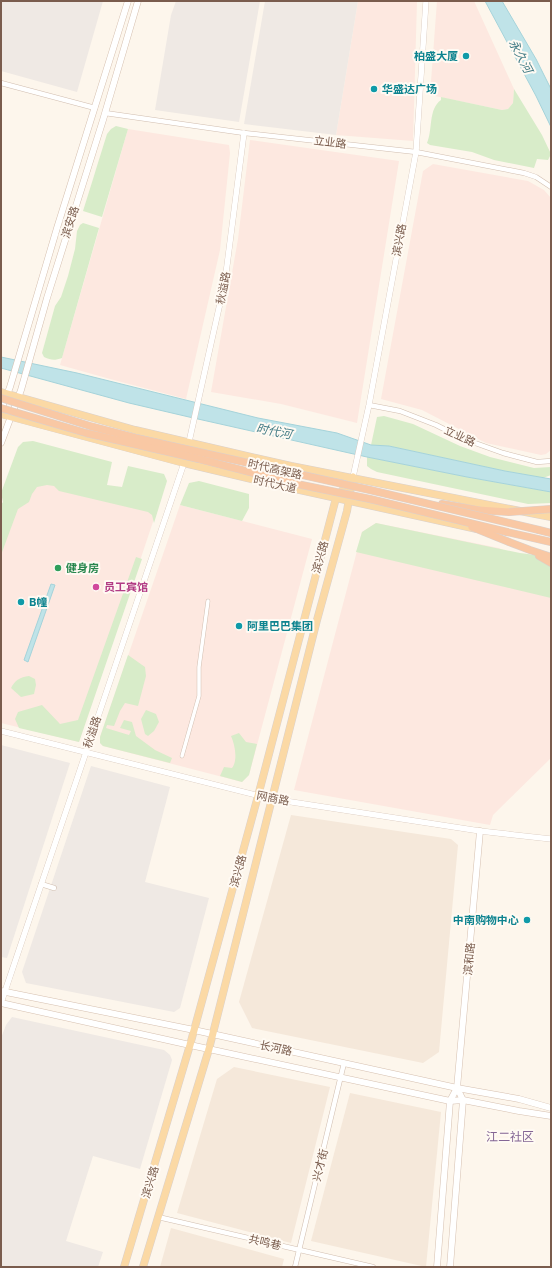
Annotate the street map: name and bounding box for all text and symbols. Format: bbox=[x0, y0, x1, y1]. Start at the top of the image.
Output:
water label: 永久河 bbox=[506, 37, 537, 77]
place label: 柏盛大厦 bbox=[414, 49, 458, 63]
marker: 柏盛大厦 bbox=[461, 51, 471, 61]
place label: 华盛达广场 bbox=[382, 82, 437, 96]
marker: 华盛达广场 bbox=[369, 84, 379, 94]
street label: 立业路 bbox=[313, 133, 347, 151]
street label: 滨安路 bbox=[58, 204, 82, 240]
street label: 滨兴路 bbox=[389, 223, 409, 257]
street label: 秋溢路 bbox=[213, 270, 233, 306]
water label: 时代河 bbox=[255, 420, 295, 442]
street label: 立业路 bbox=[442, 423, 478, 449]
street label: 时代高架路 bbox=[247, 456, 303, 482]
street label: 时代大道 bbox=[252, 472, 298, 496]
street label: 滨兴路 bbox=[309, 539, 331, 575]
place label: 健身房 bbox=[66, 561, 99, 575]
marker: 健身房 bbox=[53, 563, 63, 573]
place label: 员工宾馆 bbox=[104, 580, 148, 594]
marker: 员工宾馆 bbox=[91, 582, 101, 592]
place label: B幢 bbox=[29, 595, 47, 609]
marker: B幢 bbox=[16, 597, 26, 607]
place label: 阿里巴巴集团 bbox=[247, 619, 313, 633]
marker: 阿里巴巴集团 bbox=[234, 621, 244, 631]
street label: 秋溢路 bbox=[80, 714, 104, 750]
street label: 网商路 bbox=[255, 788, 291, 808]
street label: 滨兴路 bbox=[227, 853, 249, 889]
place label: 中南购物中心 bbox=[453, 913, 519, 927]
marker: 中南购物中心 bbox=[522, 915, 532, 925]
street label: 滨和路 bbox=[461, 942, 477, 976]
street label: 长河路 bbox=[258, 1038, 294, 1058]
district label: 江二社区 bbox=[486, 1129, 534, 1144]
street label: 兴才街 bbox=[309, 1147, 331, 1183]
street label: 滨兴路 bbox=[138, 1164, 162, 1200]
street label: 共鸣巷 bbox=[247, 1231, 283, 1253]

